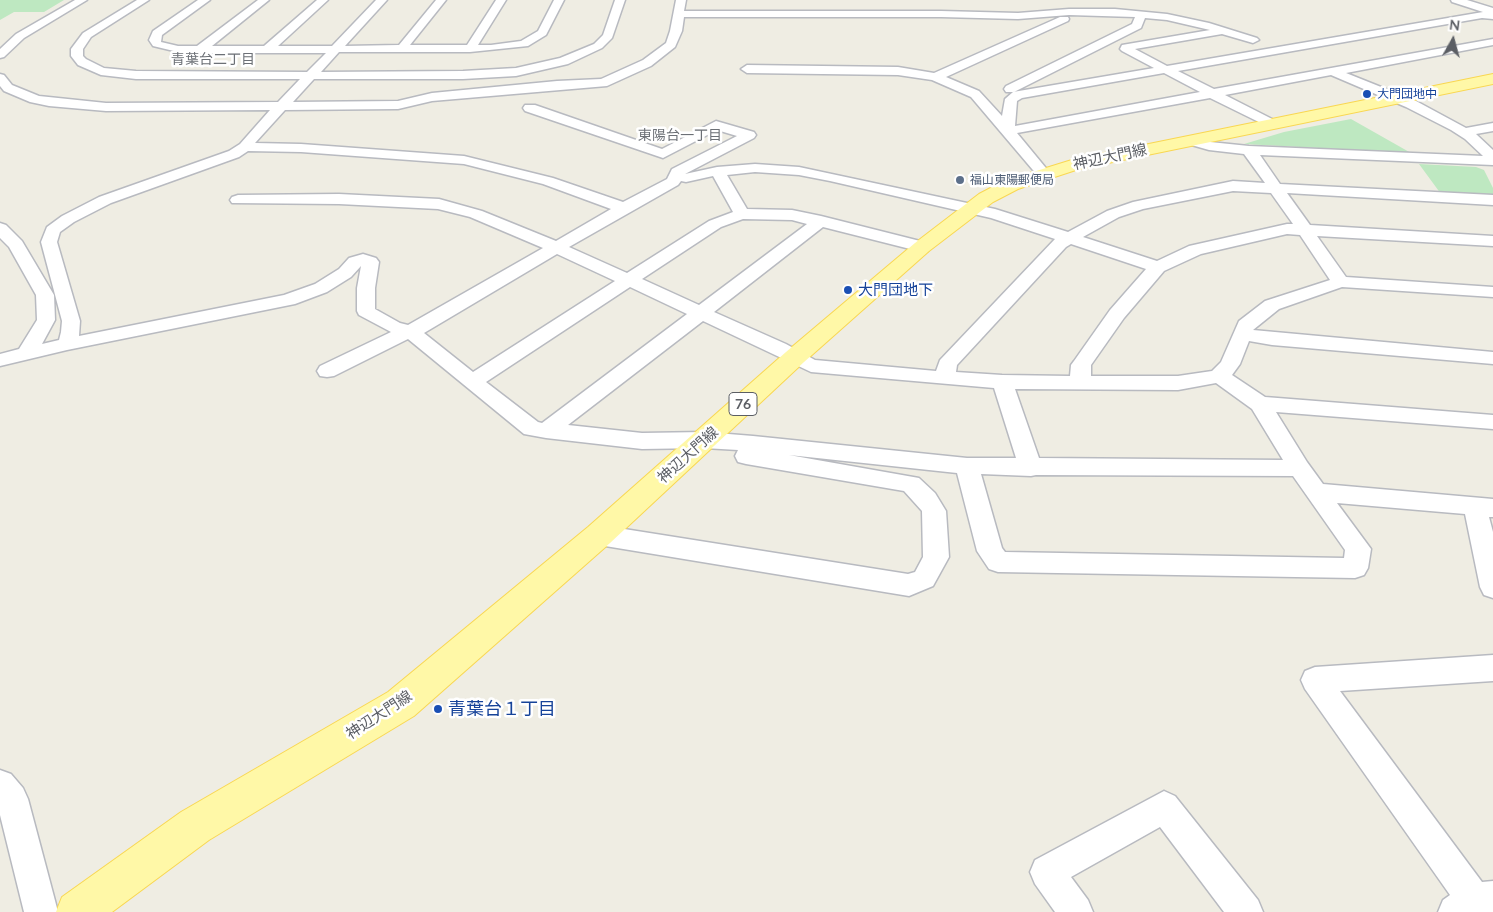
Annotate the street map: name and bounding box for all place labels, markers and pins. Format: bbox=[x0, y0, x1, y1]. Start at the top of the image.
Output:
place label: 大門団地中 bbox=[1377, 87, 1437, 101]
marker: 大門団地中 bbox=[1361, 88, 1373, 100]
place label: 福山東陽郵便局 bbox=[970, 173, 1054, 187]
marker: 福山東陽郵便局 bbox=[954, 174, 966, 186]
place label: 大門団地下 bbox=[858, 281, 933, 299]
marker: 大門団地下 bbox=[842, 284, 854, 296]
place label: 青葉台１丁目 bbox=[448, 698, 556, 720]
marker: 青葉台１丁目 bbox=[432, 703, 444, 715]

